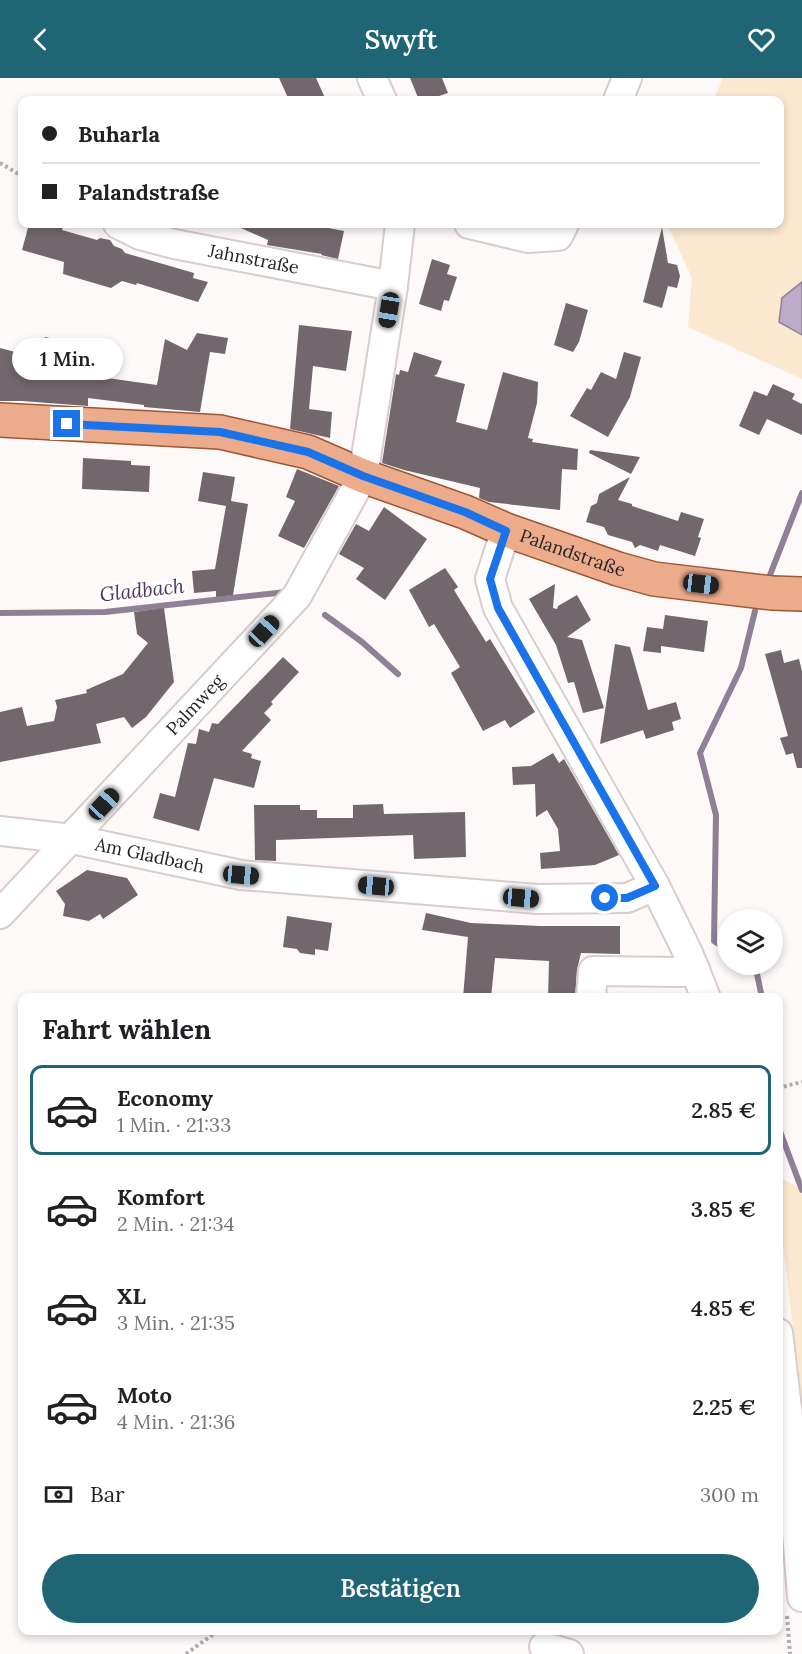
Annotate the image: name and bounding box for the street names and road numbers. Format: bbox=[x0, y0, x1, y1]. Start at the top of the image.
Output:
street label: Jahnstraße bbox=[206, 239, 301, 279]
street label: Palandstraße bbox=[517, 524, 628, 582]
street label: Palmweg bbox=[161, 669, 230, 740]
street label: Am Gladbach bbox=[92, 832, 207, 878]

